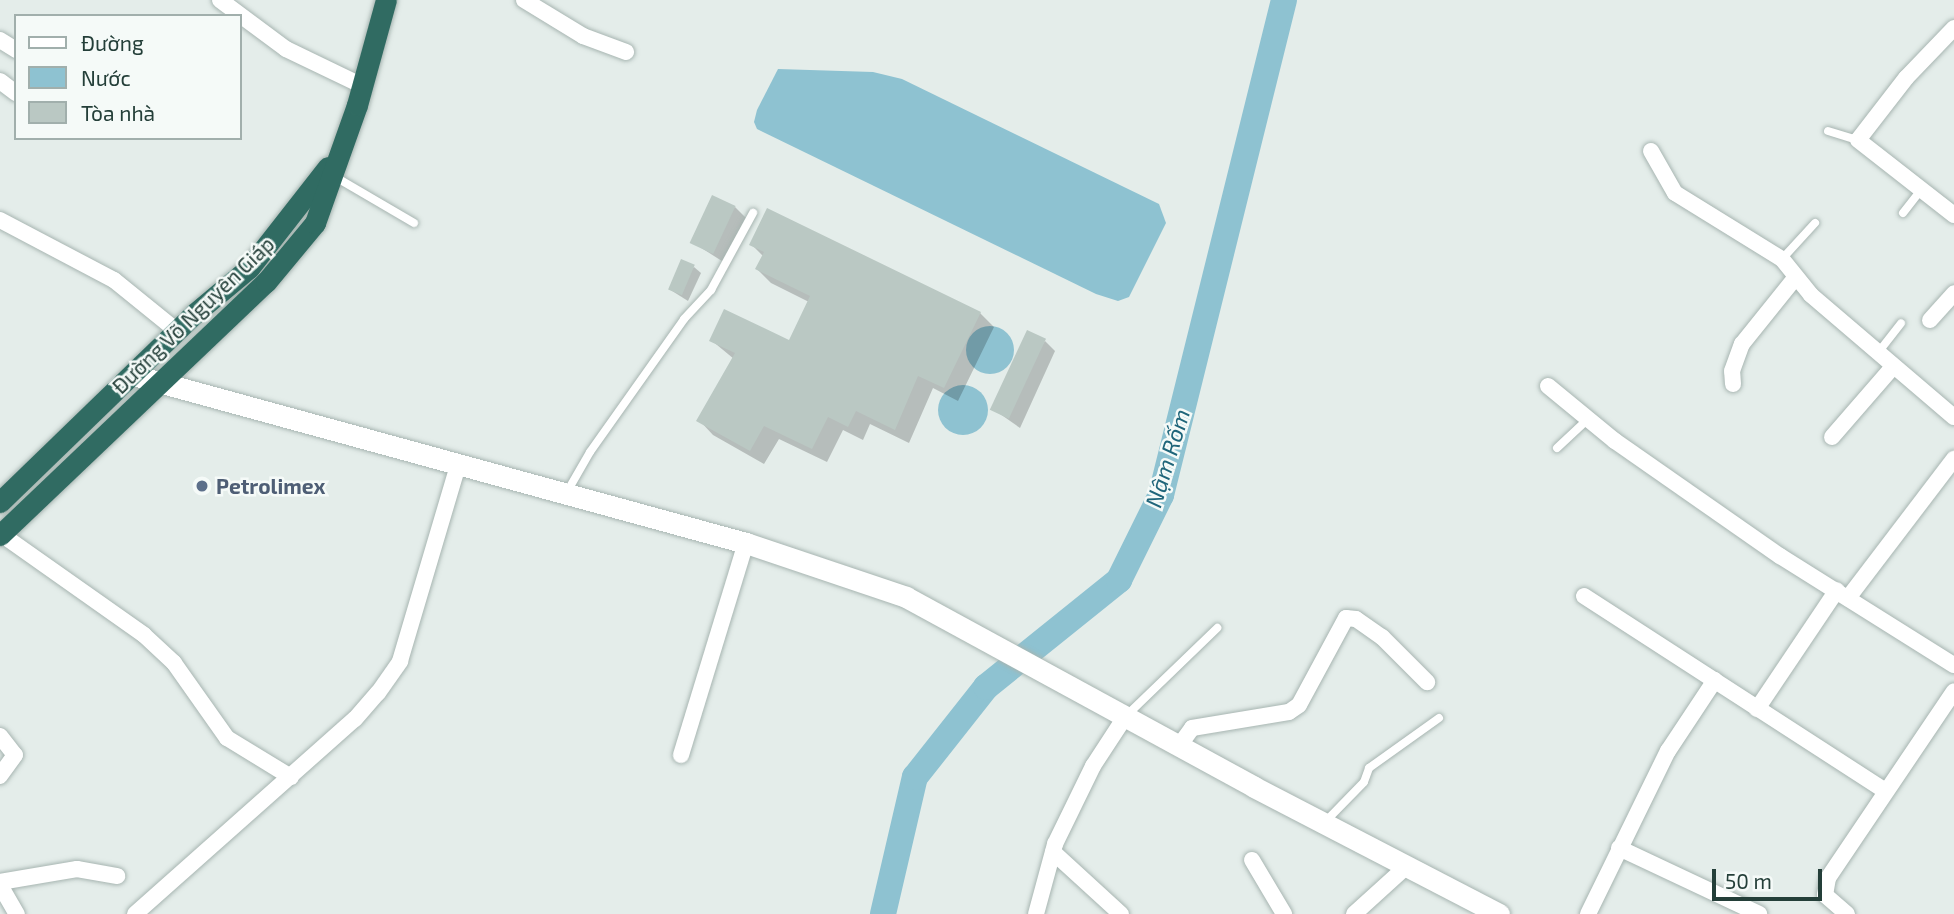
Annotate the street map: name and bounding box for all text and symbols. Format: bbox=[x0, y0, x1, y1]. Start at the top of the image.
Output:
legend bbox=[14, 14, 242, 140]
text: Đường bbox=[81, 30, 144, 55]
text: Nước bbox=[81, 65, 131, 90]
text: Tòa nhà bbox=[81, 100, 155, 125]
street label: Đường Võ Nguyên Giáp bbox=[107, 231, 279, 399]
water label: Nậm Rốm bbox=[1139, 405, 1195, 511]
place label: Petrolimex bbox=[216, 473, 325, 499]
marker: Petrolimex bbox=[194, 478, 210, 494]
scale bar bbox=[1716, 855, 1826, 899]
text: 50 m bbox=[1725, 868, 1772, 893]

